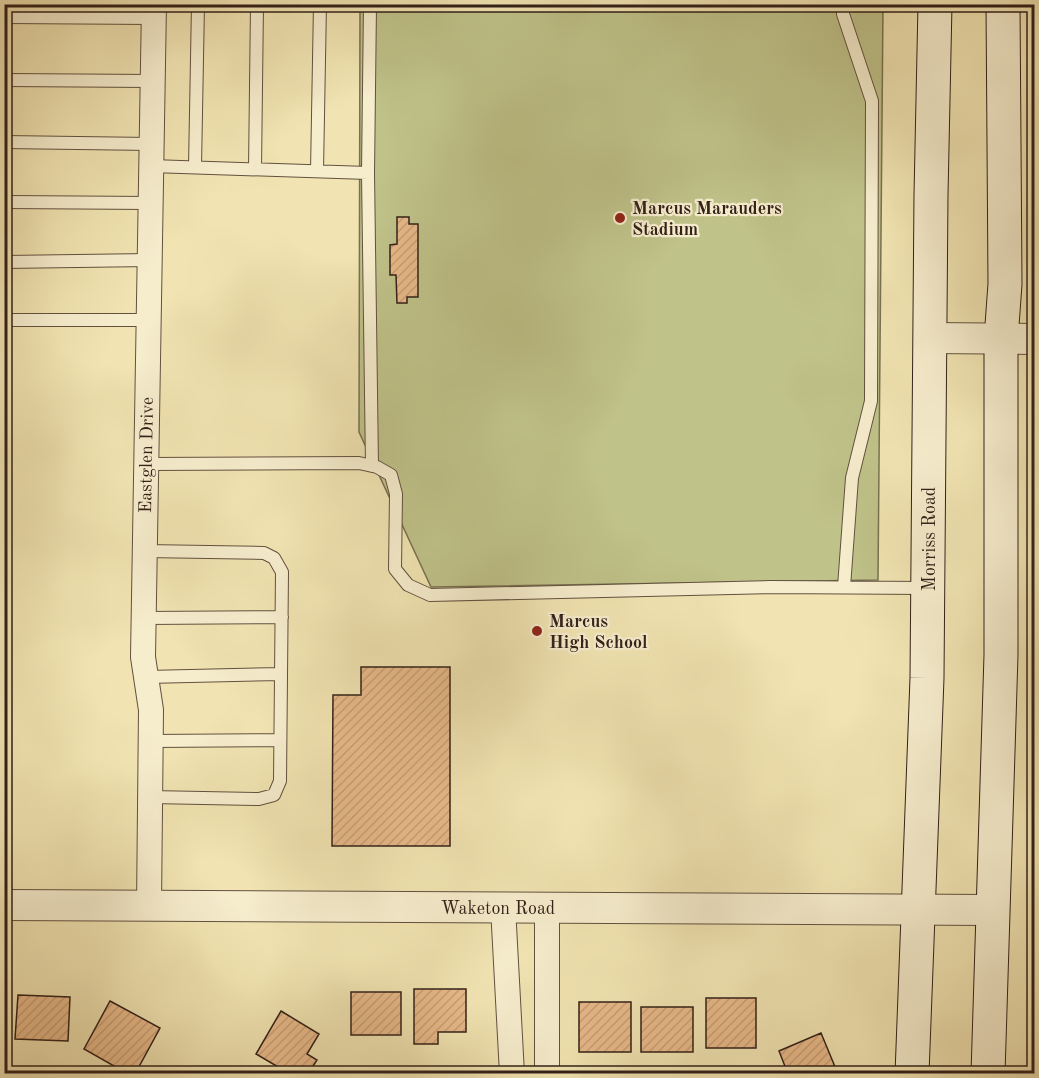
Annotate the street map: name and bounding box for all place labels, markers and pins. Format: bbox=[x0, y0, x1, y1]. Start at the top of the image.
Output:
place label: Marcus Marauders Stadium bbox=[632, 200, 782, 239]
marker: Marcus Marauders Stadium bbox=[613, 211, 627, 225]
place label: Marcus High School bbox=[549, 613, 648, 652]
marker: Marcus High School bbox=[530, 624, 544, 638]

